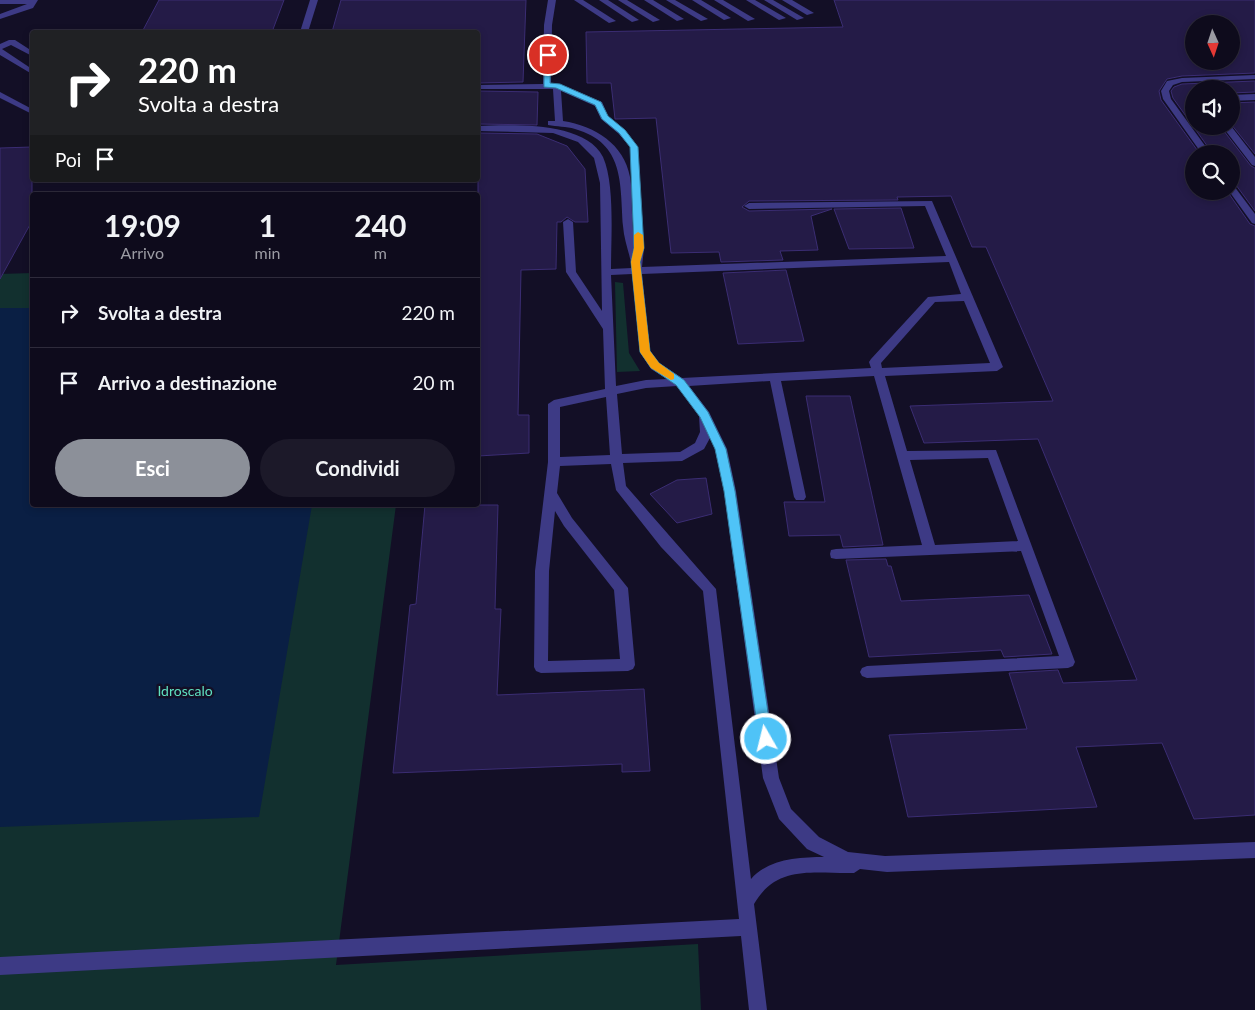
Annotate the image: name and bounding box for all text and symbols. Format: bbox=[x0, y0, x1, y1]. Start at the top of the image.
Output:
north arrow bbox=[1185, 15, 1240, 70]
map controls bbox=[1185, 15, 1240, 200]
pin bbox=[527, 34, 569, 76]
icon: arrive bbox=[534, 41, 562, 69]
text: 220 m bbox=[138, 48, 237, 90]
icon: right bbox=[55, 50, 120, 115]
button: sound bbox=[1185, 80, 1240, 135]
text: Svolta a destra bbox=[138, 90, 279, 117]
icon: arrive bbox=[91, 145, 119, 173]
button: search bbox=[1185, 145, 1240, 200]
text: Poi bbox=[55, 148, 81, 171]
text: 19:09 bbox=[104, 207, 181, 243]
text: 1 bbox=[259, 207, 276, 243]
text: 240 bbox=[354, 207, 406, 243]
text: Arrivo bbox=[121, 243, 164, 262]
text: min bbox=[255, 243, 281, 262]
text: m bbox=[374, 243, 387, 262]
icon: right bbox=[55, 299, 83, 327]
text: Svolta a destra bbox=[98, 301, 222, 324]
text: 220 m bbox=[401, 301, 455, 324]
icon: arrive bbox=[55, 369, 83, 397]
text: Arrivo a destinazione bbox=[98, 371, 277, 394]
text: 20 m bbox=[412, 371, 455, 394]
button: Esci bbox=[55, 439, 250, 497]
button: Condividi bbox=[260, 439, 455, 497]
park label: Idroscalo bbox=[157, 682, 213, 699]
position arrow bbox=[739, 712, 791, 764]

